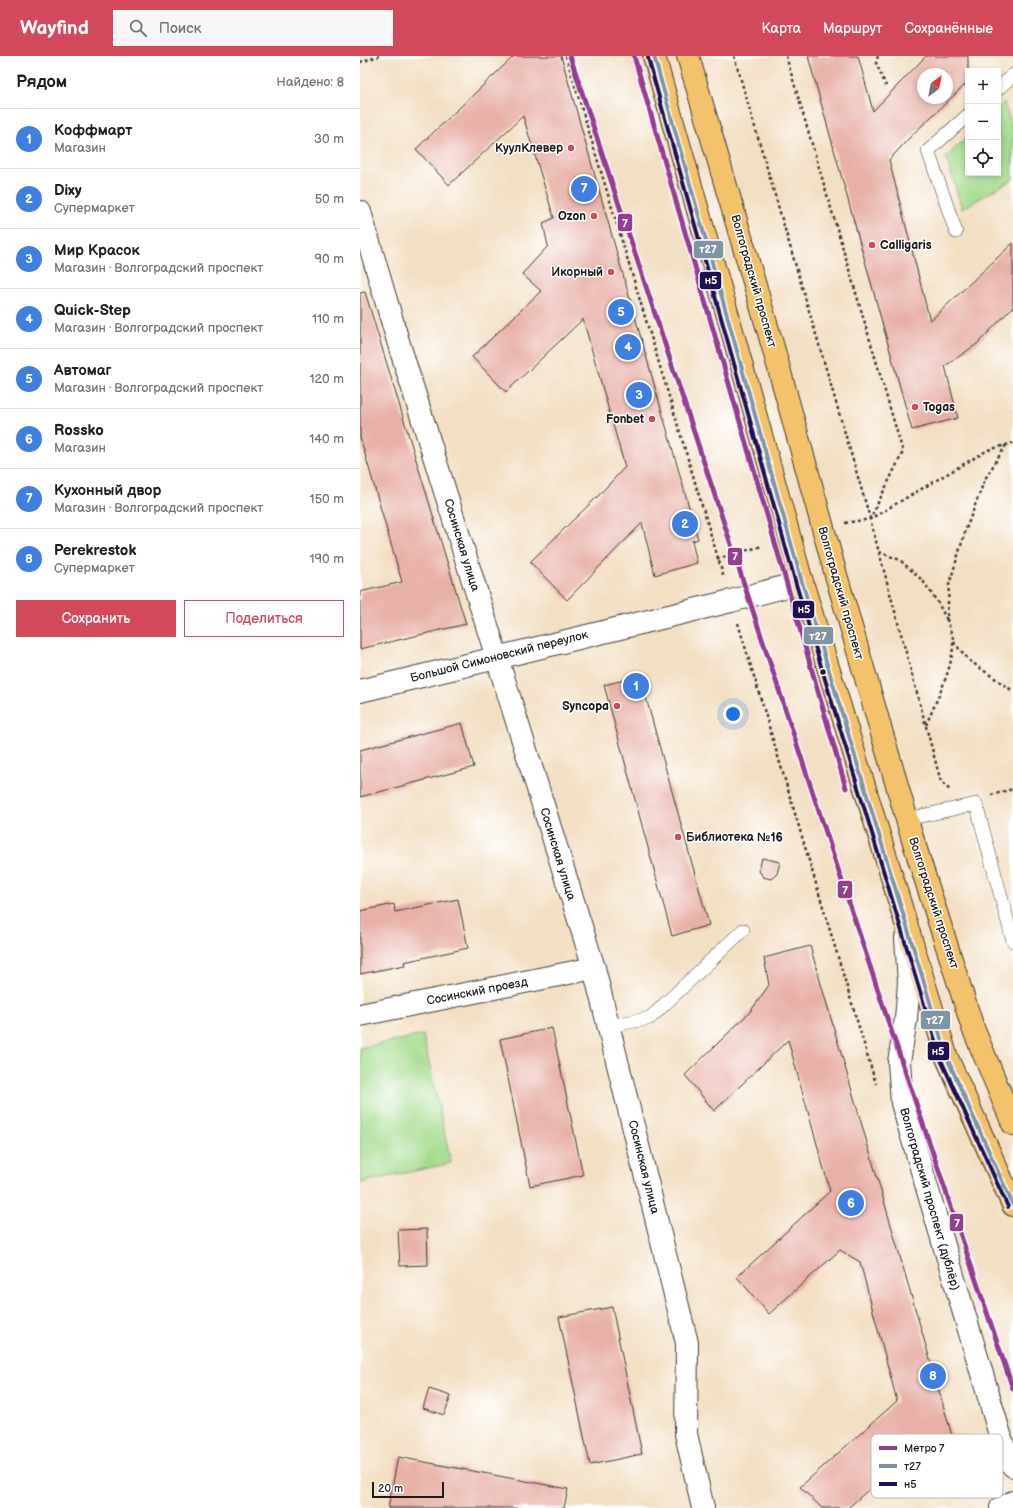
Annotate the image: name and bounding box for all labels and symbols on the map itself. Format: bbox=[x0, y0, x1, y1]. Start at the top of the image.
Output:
north arrow bbox=[917, 68, 953, 104]
place label: КуулКлевер bbox=[495, 141, 563, 156]
marker: КуулКлевер bbox=[566, 143, 576, 153]
pin: 7 bbox=[571, 174, 597, 204]
place label: Ozon bbox=[558, 209, 586, 224]
marker: Ozon bbox=[589, 211, 599, 221]
line badge: 7 bbox=[617, 213, 633, 232]
street label: Волгоградский проспект bbox=[727, 213, 780, 350]
text: 7 bbox=[622, 217, 628, 230]
place label: Calligaris bbox=[880, 238, 932, 253]
line badge: т27 bbox=[693, 240, 724, 259]
marker: Calligaris bbox=[867, 240, 877, 250]
text: т27 bbox=[699, 243, 717, 256]
place label: Икорный bbox=[551, 265, 603, 280]
marker: Икорный bbox=[606, 267, 616, 277]
line badge: н5 bbox=[699, 271, 722, 290]
text: н5 bbox=[705, 274, 718, 287]
pin: 5 bbox=[608, 297, 634, 327]
pin: 4 bbox=[615, 332, 641, 362]
pin: 3 bbox=[626, 380, 652, 410]
place label: Togas bbox=[923, 400, 955, 415]
marker: Togas bbox=[910, 402, 920, 412]
place label: Fonbet bbox=[606, 412, 644, 427]
marker: Fonbet bbox=[647, 414, 657, 424]
street label: Сосинская улица bbox=[440, 497, 483, 593]
pin: 2 bbox=[672, 509, 698, 539]
street label: Волгоградский проспект bbox=[814, 525, 867, 662]
line badge: 7 bbox=[727, 547, 743, 566]
text: 7 bbox=[732, 550, 738, 563]
line badge: н5 bbox=[792, 600, 815, 619]
text: н5 bbox=[798, 603, 811, 616]
line badge: т27 bbox=[803, 626, 834, 645]
street label: Большой Симоновский переулок bbox=[409, 627, 590, 686]
text: т27 bbox=[809, 630, 827, 643]
unlabelled marker bbox=[818, 667, 828, 677]
pin: 1 bbox=[623, 671, 649, 701]
place label: Syncopa bbox=[562, 699, 609, 714]
marker: Syncopa bbox=[612, 701, 622, 711]
your location bbox=[723, 704, 743, 724]
street label: Сосинская улица bbox=[536, 806, 579, 902]
place label: Библиотека №16 bbox=[686, 830, 783, 845]
marker: Библиотека №16 bbox=[673, 832, 683, 842]
street label: Волгоградский проспект bbox=[905, 835, 962, 971]
line badge: 7 bbox=[837, 880, 853, 899]
text: 7 bbox=[842, 884, 848, 897]
street label: Сосинский проезд bbox=[425, 974, 530, 1009]
line badge: т27 bbox=[920, 1010, 951, 1030]
text: т27 bbox=[926, 1014, 944, 1027]
line badge: н5 bbox=[927, 1041, 950, 1061]
text: н5 bbox=[932, 1045, 945, 1058]
street label: Волгоградский проспект (дублёр) bbox=[896, 1106, 963, 1292]
street label: Сосинская улица bbox=[625, 1119, 662, 1216]
pin: 6 bbox=[838, 1188, 864, 1218]
line badge: 7 bbox=[949, 1213, 964, 1232]
text: 7 bbox=[954, 1217, 960, 1230]
pin: 8 bbox=[920, 1361, 946, 1391]
legend bbox=[871, 1434, 1003, 1498]
text: Метро 7 bbox=[904, 1442, 945, 1455]
text: т27 bbox=[904, 1460, 922, 1473]
text: н5 bbox=[904, 1478, 917, 1491]
scale bar bbox=[372, 1480, 444, 1499]

